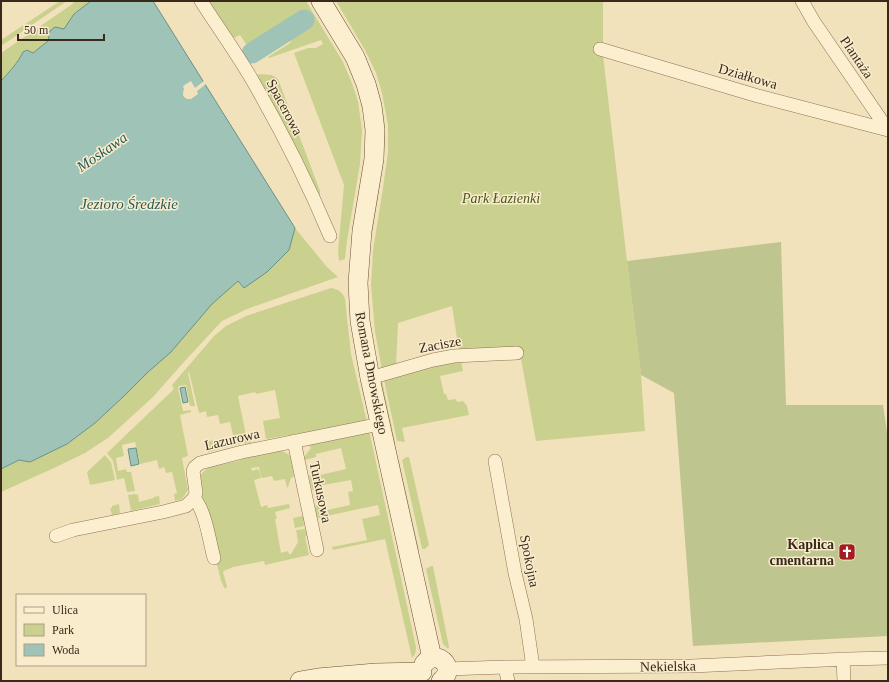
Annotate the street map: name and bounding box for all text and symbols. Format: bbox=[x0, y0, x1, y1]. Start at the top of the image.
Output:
scale bar bbox=[18, 16, 104, 42]
text: 50 m bbox=[24, 23, 49, 37]
street label: Plantaża bbox=[837, 33, 877, 82]
street label: Działkowa bbox=[717, 61, 780, 92]
street label: Spacerowa bbox=[264, 77, 306, 139]
water label: Moskawa bbox=[73, 129, 130, 176]
park label: Park Łazienki bbox=[461, 191, 540, 206]
water label: Jezioro Średzkie bbox=[80, 196, 178, 212]
street label: Romana Dmowskiego bbox=[352, 310, 391, 436]
street label: Zacisze bbox=[418, 333, 462, 356]
street label: Lazurowa bbox=[203, 426, 262, 453]
street label: Turkusowa bbox=[307, 460, 335, 525]
street label: Spokojna bbox=[517, 534, 542, 589]
place label: Kaplica cmentarna bbox=[769, 537, 834, 568]
church icon: Kaplica cmentarna bbox=[837, 542, 857, 562]
legend bbox=[16, 594, 146, 666]
text: Ulica bbox=[52, 603, 79, 617]
text: Park bbox=[52, 623, 74, 637]
text: Woda bbox=[52, 643, 80, 657]
street label: Nekielska bbox=[640, 658, 697, 674]

